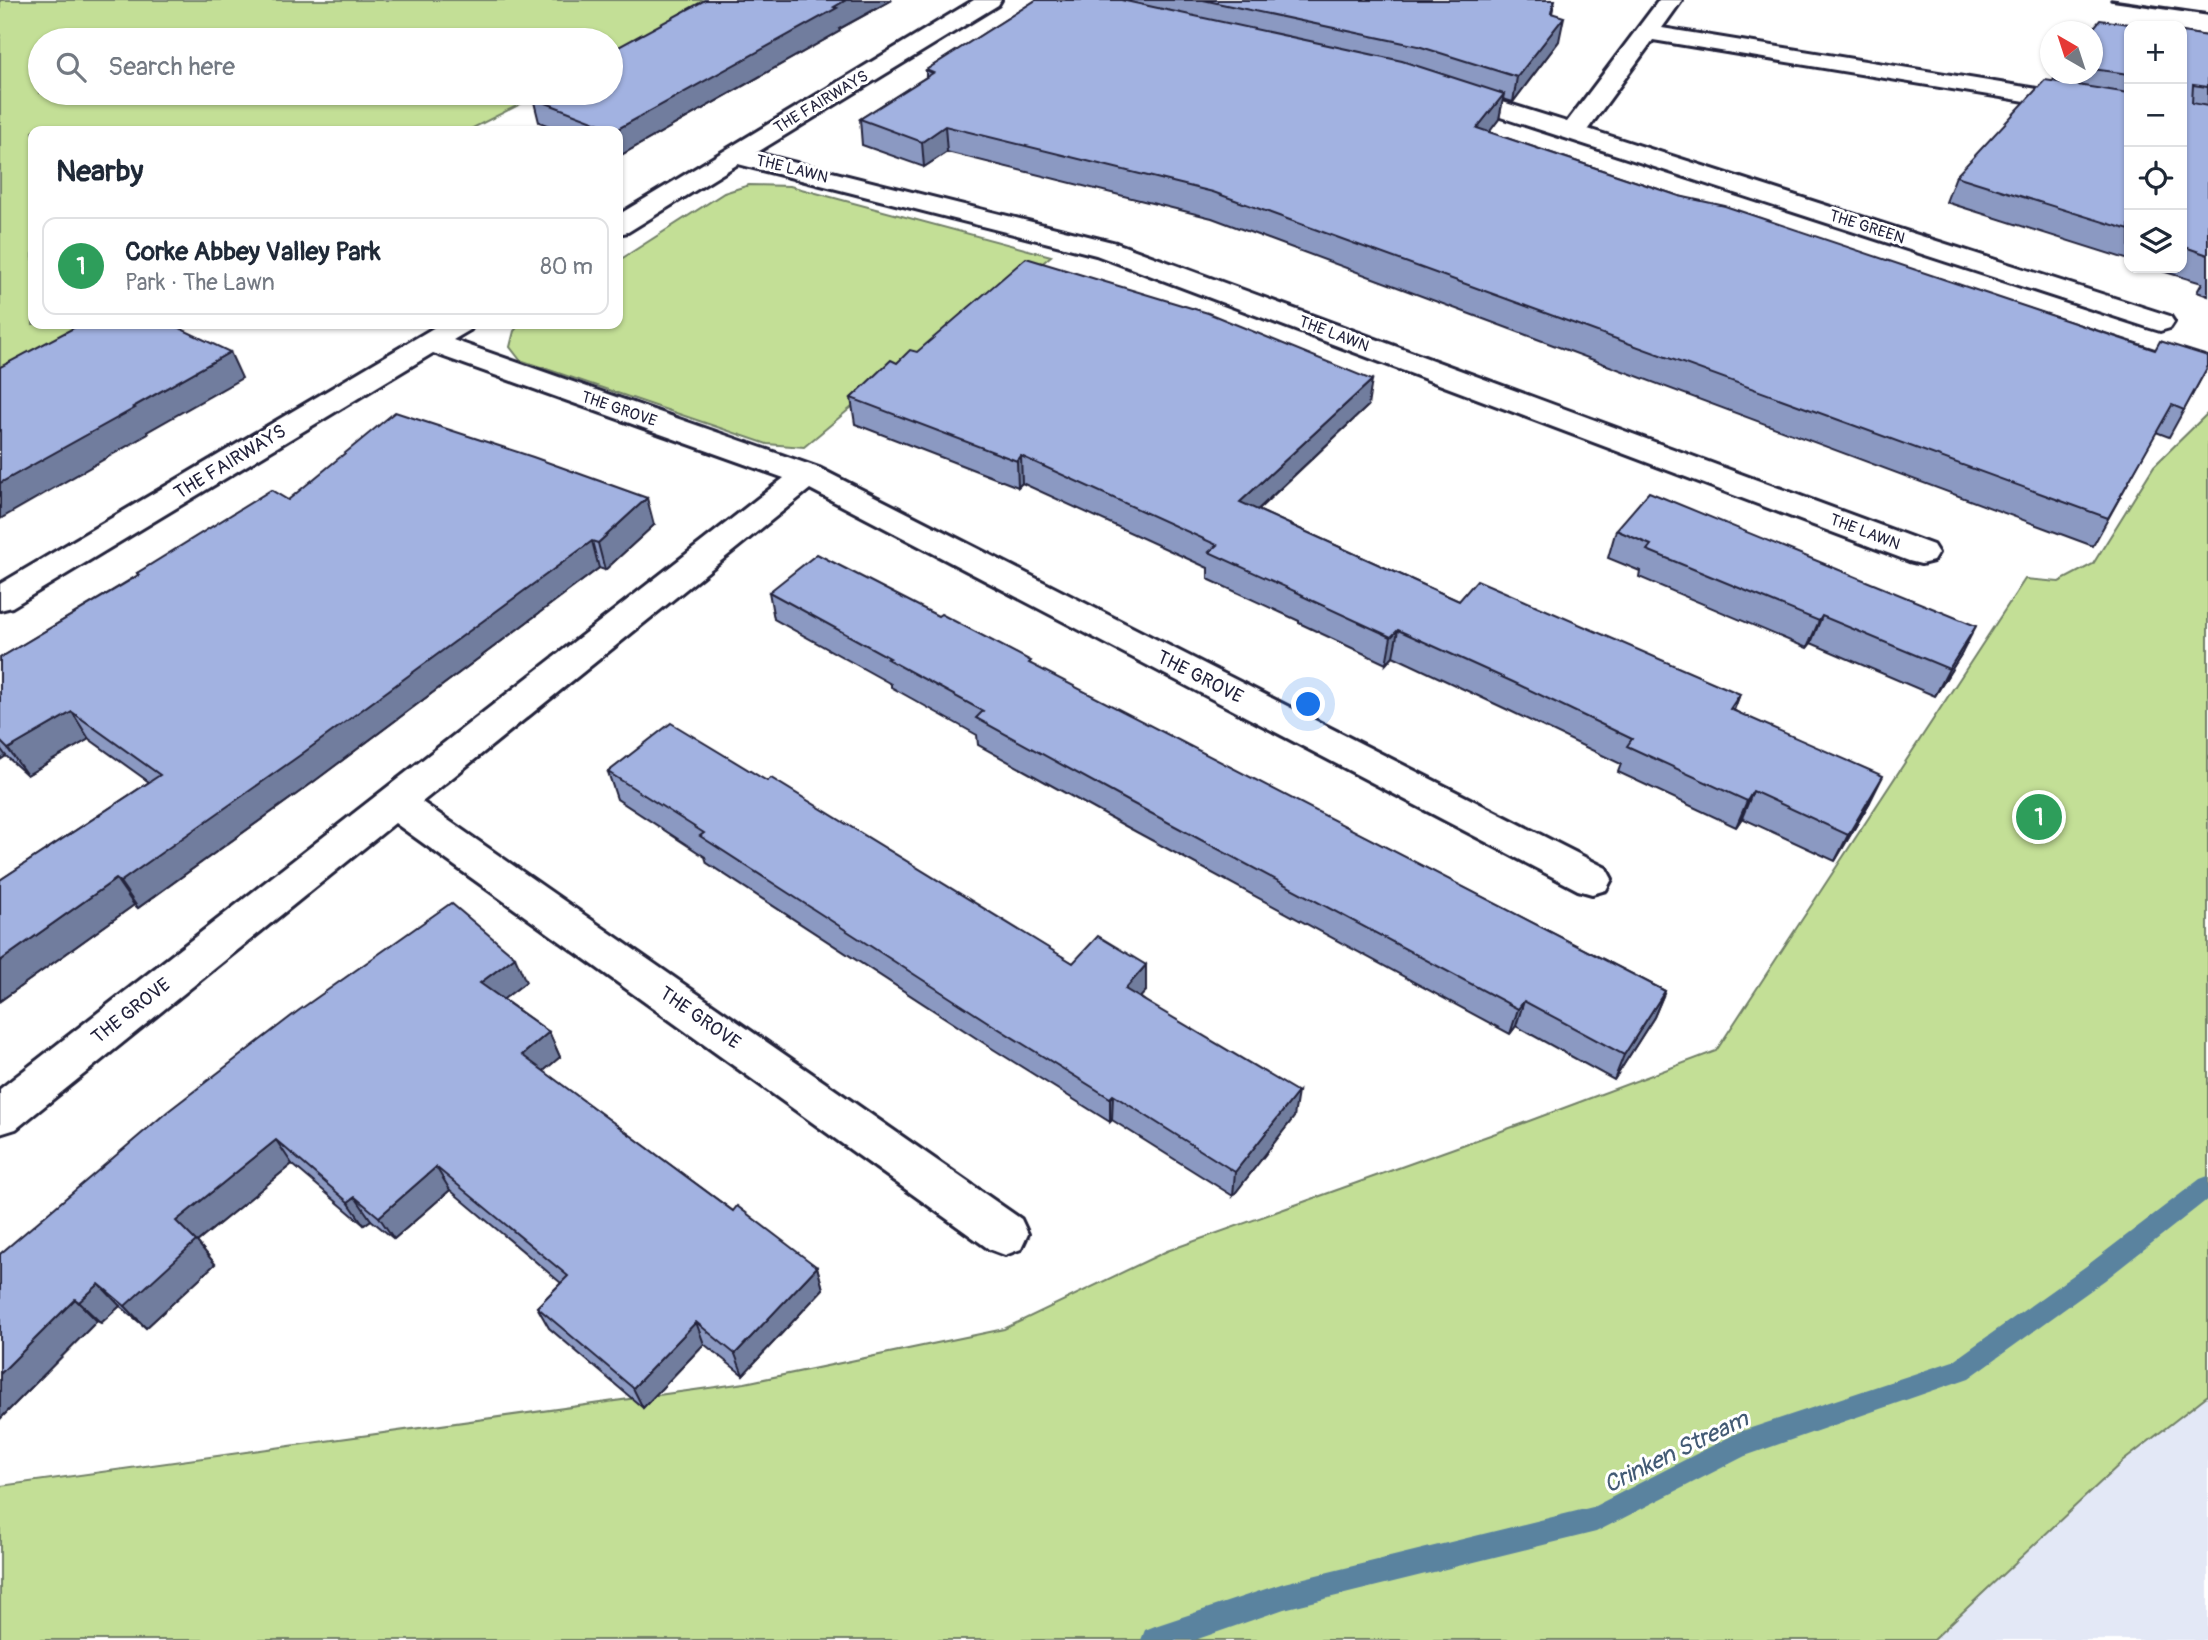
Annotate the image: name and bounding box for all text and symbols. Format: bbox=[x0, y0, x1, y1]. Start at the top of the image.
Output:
north arrow bbox=[2040, 21, 2103, 84]
map controls bbox=[2124, 21, 2187, 273]
button: + bbox=[2124, 21, 2187, 84]
search box bbox=[28, 28, 623, 105]
icon: search bbox=[52, 48, 90, 86]
text: Search here bbox=[108, 51, 235, 83]
street label: THE FAIRWAYS bbox=[770, 66, 872, 138]
button: − bbox=[2124, 84, 2187, 147]
button: locate bbox=[2124, 147, 2187, 210]
street label: THE LAWN bbox=[754, 150, 830, 188]
text: Nearby bbox=[56, 153, 143, 190]
street label: THE GREEN bbox=[1827, 205, 1907, 249]
button: layers bbox=[2124, 210, 2187, 273]
text: Corke Abbey Valley Park bbox=[125, 236, 381, 268]
text: 1 bbox=[77, 252, 86, 281]
text: 80 m bbox=[540, 252, 593, 281]
text: Park · The Lawn bbox=[125, 268, 275, 297]
street label: THE LAWN bbox=[1296, 311, 1372, 357]
street label: THE GROVE bbox=[579, 387, 659, 431]
street label: THE FAIRWAYS bbox=[170, 419, 290, 505]
street label: THE LAWN bbox=[1827, 509, 1903, 555]
street label: THE GROVE bbox=[1153, 645, 1247, 709]
your location bbox=[1291, 687, 1325, 721]
pin: 1 bbox=[2016, 791, 2062, 843]
street label: THE GROVE bbox=[87, 973, 175, 1049]
street label: THE GROVE bbox=[655, 981, 745, 1055]
water label: Crinken Stream bbox=[1599, 1404, 1755, 1499]

